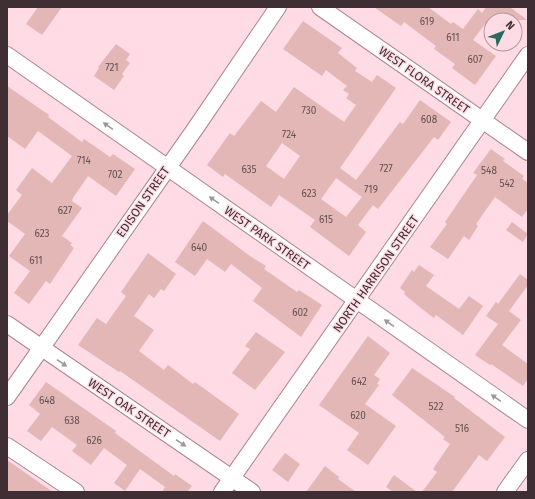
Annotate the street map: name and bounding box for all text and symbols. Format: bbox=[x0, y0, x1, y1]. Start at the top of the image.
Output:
north arrow bbox=[483, 12, 523, 52]
house number: 619 bbox=[420, 16, 434, 28]
text: N bbox=[503, 18, 517, 33]
house number: 611 bbox=[446, 32, 460, 44]
street label: WEST FLORA STREET bbox=[376, 43, 473, 117]
house number: 607 bbox=[467, 54, 483, 66]
house number: 721 bbox=[105, 62, 119, 74]
house number: 730 bbox=[302, 105, 317, 117]
house number: 608 bbox=[421, 114, 438, 126]
one-way arrow bbox=[102, 122, 113, 130]
house number: 724 bbox=[282, 129, 297, 141]
house number: 714 bbox=[77, 155, 92, 167]
street label: EDISON STREET bbox=[114, 163, 173, 240]
house number: 727 bbox=[379, 163, 393, 175]
house number: 635 bbox=[241, 164, 257, 176]
house number: 548 bbox=[481, 165, 497, 177]
house number: 702 bbox=[108, 169, 122, 181]
house number: 542 bbox=[499, 178, 515, 190]
house number: 719 bbox=[364, 184, 378, 196]
house number: 623 bbox=[301, 188, 317, 200]
one-way arrow bbox=[209, 196, 219, 204]
street label: WEST PARK STREET bbox=[221, 203, 313, 273]
house number: 627 bbox=[58, 205, 73, 217]
street label: NORTH HARRISON STREET bbox=[330, 212, 422, 335]
house number: 615 bbox=[319, 214, 333, 226]
house number: 623 bbox=[34, 228, 50, 240]
house number: 640 bbox=[191, 242, 208, 254]
house number: 611 bbox=[29, 255, 43, 267]
house number: 602 bbox=[292, 307, 308, 319]
one-way arrow bbox=[384, 319, 395, 327]
one-way arrow bbox=[57, 359, 67, 367]
street label: WEST OAK STREET bbox=[85, 375, 173, 441]
house number: 642 bbox=[351, 376, 367, 388]
one-way arrow bbox=[491, 394, 501, 402]
house number: 648 bbox=[39, 395, 56, 407]
house number: 522 bbox=[429, 401, 443, 413]
house number: 620 bbox=[350, 410, 366, 422]
house number: 638 bbox=[64, 415, 80, 427]
house number: 516 bbox=[455, 423, 469, 435]
house number: 626 bbox=[86, 435, 102, 447]
one-way arrow bbox=[175, 440, 187, 447]

